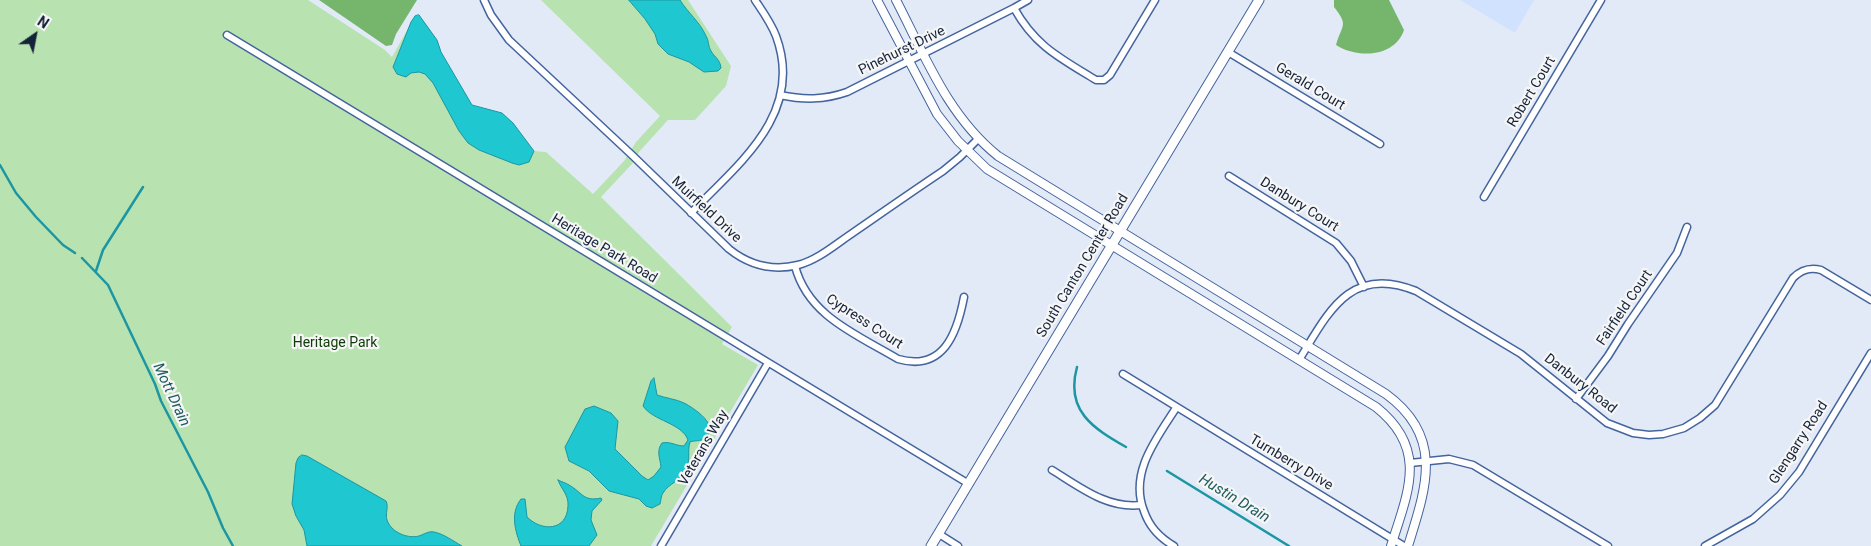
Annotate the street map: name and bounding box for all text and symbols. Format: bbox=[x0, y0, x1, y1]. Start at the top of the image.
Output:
north arrow bbox=[10, 10, 60, 60]
text: N bbox=[35, 13, 52, 32]
street label: Pinehurst Drive bbox=[856, 23, 948, 79]
street label: Robert Court bbox=[1504, 54, 1560, 130]
street label: Gerald Court bbox=[1272, 60, 1348, 114]
street label: Muirfield Drive bbox=[668, 173, 744, 247]
street label: Danbury Court bbox=[1257, 174, 1341, 236]
street label: South Canton Center Road bbox=[1033, 191, 1133, 341]
street label: Heritage Park Road bbox=[548, 211, 660, 287]
street label: Fairfield Court bbox=[1594, 267, 1656, 349]
street label: Cypress Court bbox=[823, 291, 905, 353]
park label: Heritage Park bbox=[293, 335, 377, 351]
street label: Danbury Road bbox=[1540, 351, 1620, 417]
water label: Mott Drain bbox=[148, 360, 194, 430]
street label: Glengarry Road bbox=[1766, 398, 1832, 488]
street label: Veterans Way bbox=[676, 407, 732, 489]
street label: Turnberry Drive bbox=[1246, 432, 1336, 494]
water label: Hustin Drain bbox=[1195, 471, 1273, 527]

